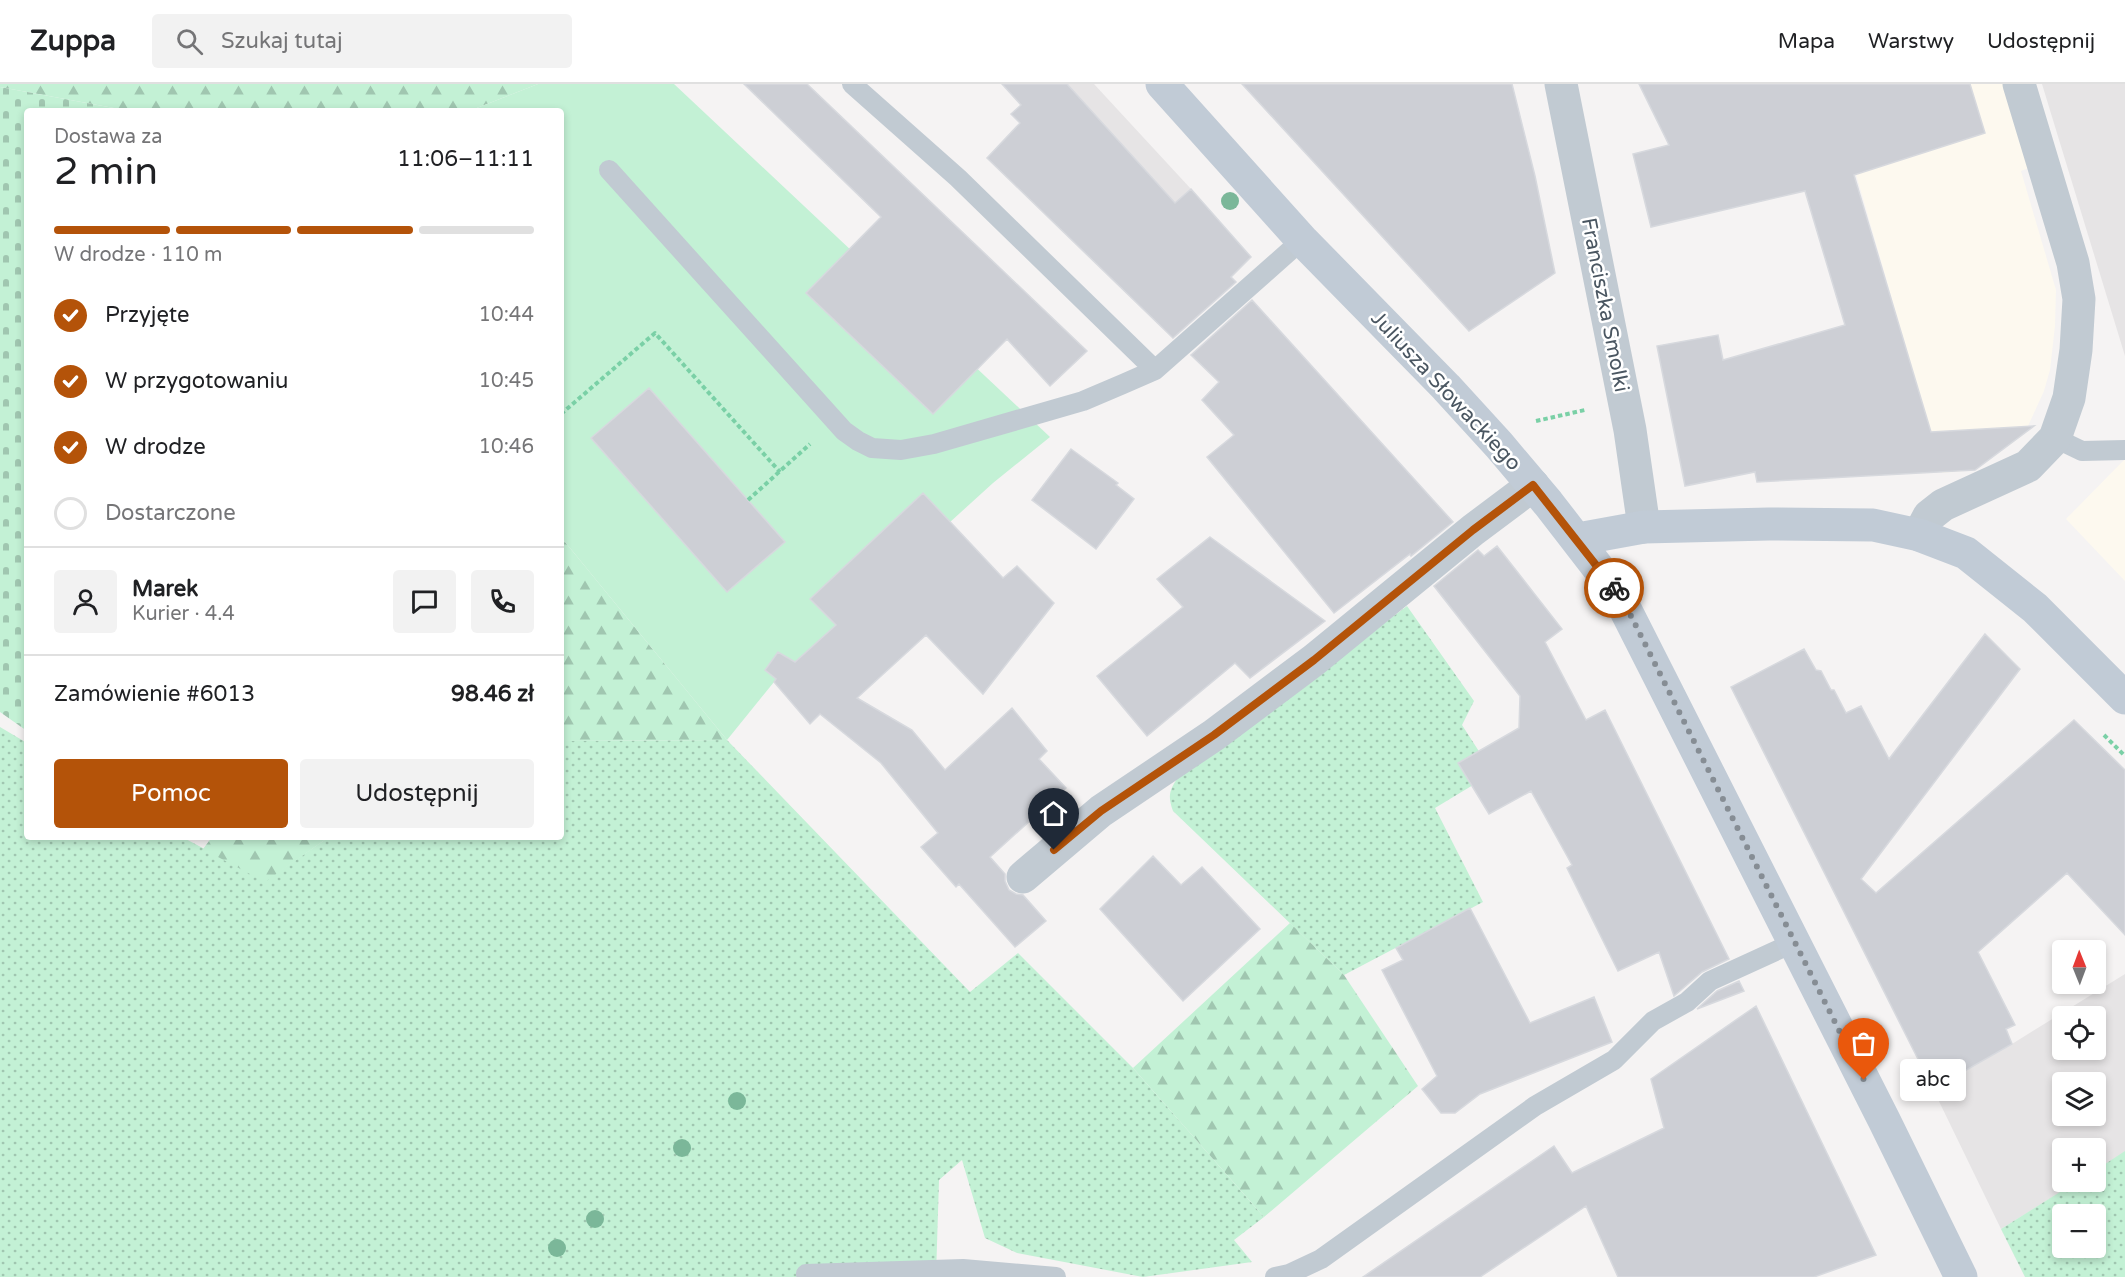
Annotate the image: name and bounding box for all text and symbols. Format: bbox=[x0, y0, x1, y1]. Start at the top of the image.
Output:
search box bbox=[152, 14, 572, 68]
text: Zuppa bbox=[30, 24, 116, 58]
icon: search bbox=[173, 25, 206, 58]
text: Szukaj tutaj bbox=[221, 28, 343, 54]
text: Mapa bbox=[1778, 29, 1835, 54]
text: Warstwy bbox=[1868, 29, 1954, 54]
text: Udostępnij bbox=[1987, 29, 2095, 54]
text: Dostawa za bbox=[54, 125, 162, 149]
text: 11:06–11:11 bbox=[397, 146, 534, 172]
text: 2 min bbox=[54, 148, 158, 195]
street label: Franciszka Smolki bbox=[1576, 216, 1634, 394]
text: W drodze · 110 m bbox=[54, 243, 222, 267]
icon: check bbox=[54, 299, 87, 332]
text: Przyjęte bbox=[105, 302, 190, 328]
text: 10:44 bbox=[479, 303, 534, 327]
street label: Juliusza Słowackiego bbox=[1366, 306, 1526, 476]
icon: check bbox=[54, 365, 87, 398]
text: W przygotowaniu bbox=[105, 368, 288, 394]
text: 10:45 bbox=[479, 369, 534, 393]
icon: check bbox=[54, 431, 87, 464]
text: W drodze bbox=[105, 434, 206, 460]
text: 10:46 bbox=[479, 435, 534, 459]
text: Dostarczone bbox=[105, 500, 236, 526]
courier bbox=[1584, 558, 1644, 618]
button: person bbox=[54, 570, 117, 633]
button: chat bbox=[393, 570, 456, 633]
button: phone bbox=[471, 570, 534, 633]
icon: bike bbox=[1598, 572, 1631, 605]
text: Marek bbox=[132, 576, 198, 602]
text: Kurier · 4.4 bbox=[132, 602, 235, 626]
text: Zamówienie #6013 bbox=[54, 681, 255, 707]
text: 98.46 zł bbox=[451, 681, 534, 707]
button: Pomoc bbox=[54, 759, 288, 828]
button: Udostępnij bbox=[300, 759, 534, 828]
pin bbox=[1028, 788, 1079, 850]
icon: home bbox=[1037, 797, 1070, 830]
north arrow bbox=[2052, 940, 2106, 994]
map controls bbox=[2052, 940, 2106, 1258]
button: locate bbox=[2052, 1006, 2106, 1060]
pin bbox=[1838, 1018, 1889, 1080]
icon: bag bbox=[1847, 1027, 1880, 1060]
callout: abc bbox=[1900, 1059, 1966, 1101]
text: abc bbox=[1916, 1068, 1950, 1092]
button: layers bbox=[2052, 1072, 2106, 1126]
button: + bbox=[2052, 1138, 2106, 1192]
button: − bbox=[2052, 1204, 2106, 1258]

